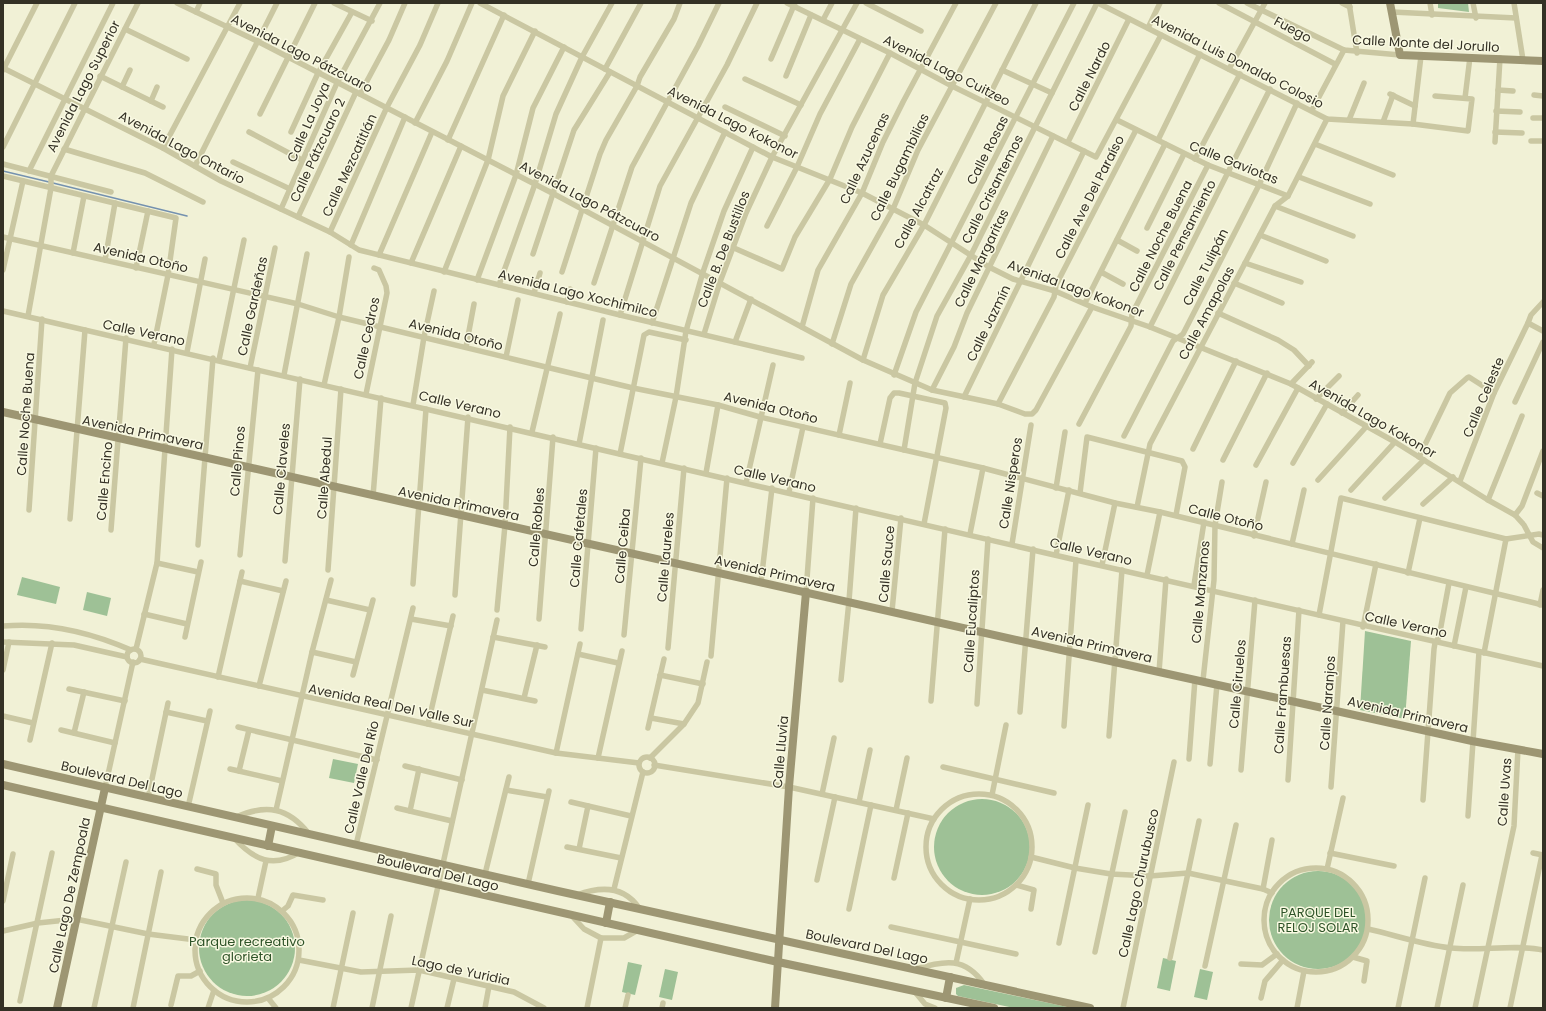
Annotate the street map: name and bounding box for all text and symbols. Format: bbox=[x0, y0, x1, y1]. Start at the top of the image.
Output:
street label: Avenida Lago Pátzcuaro bbox=[228, 9, 376, 98]
street label: Avenida Luis Donaldo Colosio bbox=[1149, 10, 1327, 113]
street label: Fuego bbox=[1271, 12, 1315, 47]
street label: Avenida Lago Superior bbox=[42, 17, 125, 155]
street label: Avenida Lago Cuitzeo bbox=[880, 30, 1014, 111]
street label: Calle Monte del Jorullo bbox=[1352, 30, 1500, 57]
street label: Calle Nardo bbox=[1064, 38, 1115, 115]
street label: Calle La Joya bbox=[282, 79, 335, 165]
street label: Avenida Lago Kokonor bbox=[664, 81, 801, 164]
street label: Calle Pátzcuaro 2 bbox=[285, 95, 350, 205]
street label: Avenida Lago Ontario bbox=[115, 106, 248, 189]
street label: Calle Azucenas bbox=[835, 109, 894, 207]
street label: Calle Bugambilias bbox=[865, 110, 934, 224]
street label: Calle Mezcatitlán bbox=[317, 111, 382, 220]
street label: Calle Rosas bbox=[962, 112, 1013, 188]
street label: Calle Crisantemos bbox=[957, 131, 1028, 247]
street label: Calle Ave Del Paraíso bbox=[1050, 132, 1129, 262]
street label: Calle Gaviotas bbox=[1186, 136, 1281, 189]
street label: Avenida Lago Pátzcuaro bbox=[516, 156, 663, 247]
street label: Calle Alcatraz bbox=[889, 164, 948, 252]
street label: Calle Pensamiento bbox=[1148, 176, 1221, 294]
street label: Calle Noche Buena bbox=[1124, 177, 1197, 296]
street label: Calle B. De Bustillos bbox=[692, 188, 755, 311]
street label: Calle Margaritas bbox=[949, 206, 1014, 311]
street label: Calle Tulipán bbox=[1178, 225, 1233, 309]
street label: Avenida Otoño bbox=[92, 237, 190, 278]
street label: Calle Gardeñas bbox=[233, 254, 272, 358]
street label: Avenida Lago Kokonor bbox=[1005, 255, 1147, 322]
street label: Calle Amapolas bbox=[1174, 263, 1239, 363]
street label: Avenida Lago Xochimilco bbox=[496, 264, 659, 322]
street label: Calle Jazmín bbox=[962, 282, 1015, 365]
street label: Calle Cedros bbox=[349, 295, 385, 381]
street label: Calle Verano bbox=[101, 314, 187, 351]
street label: Avenida Otoño bbox=[407, 314, 505, 355]
street label: Calle Noche Buena bbox=[12, 352, 39, 476]
street label: Calle Celeste bbox=[1458, 354, 1509, 440]
street label: Avenida Lago Kokonor bbox=[1306, 374, 1440, 463]
street label: Calle Verano bbox=[417, 386, 503, 423]
street label: Avenida Otoño bbox=[722, 387, 820, 428]
street label: Avenida Primavera bbox=[81, 410, 205, 455]
street label: Calle Claveles bbox=[268, 422, 295, 516]
street label: Calle Pinos bbox=[225, 425, 250, 497]
street label: Calle Abedul bbox=[312, 436, 337, 520]
street label: Calle Nisperos bbox=[994, 436, 1027, 530]
street label: Calle Encino bbox=[92, 441, 117, 521]
street label: Calle Verano bbox=[732, 460, 818, 497]
street label: Avenida Primavera bbox=[397, 481, 521, 526]
street label: Calle Robles bbox=[524, 486, 549, 568]
street label: Calle Cafetales bbox=[565, 487, 592, 588]
street label: Calle Otoño bbox=[1186, 499, 1265, 536]
street label: Calle Ceiba bbox=[610, 508, 635, 585]
street label: Calle Laureles bbox=[652, 511, 679, 603]
street label: Calle Sauce bbox=[874, 525, 899, 603]
street label: Calle Verano bbox=[1048, 533, 1134, 570]
street label: Calle Manzanos bbox=[1187, 540, 1214, 644]
street label: Avenida Primavera bbox=[713, 550, 837, 597]
street label: Calle Eucaliptos bbox=[958, 569, 985, 673]
street label: Calle Verano bbox=[1363, 606, 1449, 643]
street label: Avenida Primavera bbox=[1030, 621, 1154, 668]
street label: Calle Frambuesas bbox=[1269, 635, 1296, 754]
street label: Calle Ciruelos bbox=[1224, 638, 1251, 729]
street label: Calle Naranjos bbox=[1315, 655, 1340, 751]
street label: Avenida Real Del Valle Sur bbox=[307, 679, 475, 732]
street label: Avenida Primavera bbox=[1346, 691, 1470, 738]
street label: Calle Lluvia bbox=[768, 715, 793, 789]
street label: Calle Valle Del Río bbox=[339, 719, 384, 836]
street label: Boulevard Del Lago bbox=[59, 756, 185, 803]
street label: Calle Uvas bbox=[1493, 757, 1516, 827]
street label: Calle Lago Churubusco bbox=[1113, 807, 1164, 959]
street label: Calle Lago De Zempoala bbox=[44, 815, 95, 975]
street label: Boulevard Del Lago bbox=[375, 849, 501, 896]
park label: PARQUE DEL RELOJ SOLAR bbox=[1278, 903, 1359, 937]
street label: Boulevard Del Lago bbox=[804, 924, 930, 969]
park label: Parque recreativo glorieta bbox=[189, 932, 305, 966]
street label: Lago de Yuridia bbox=[410, 951, 512, 990]

